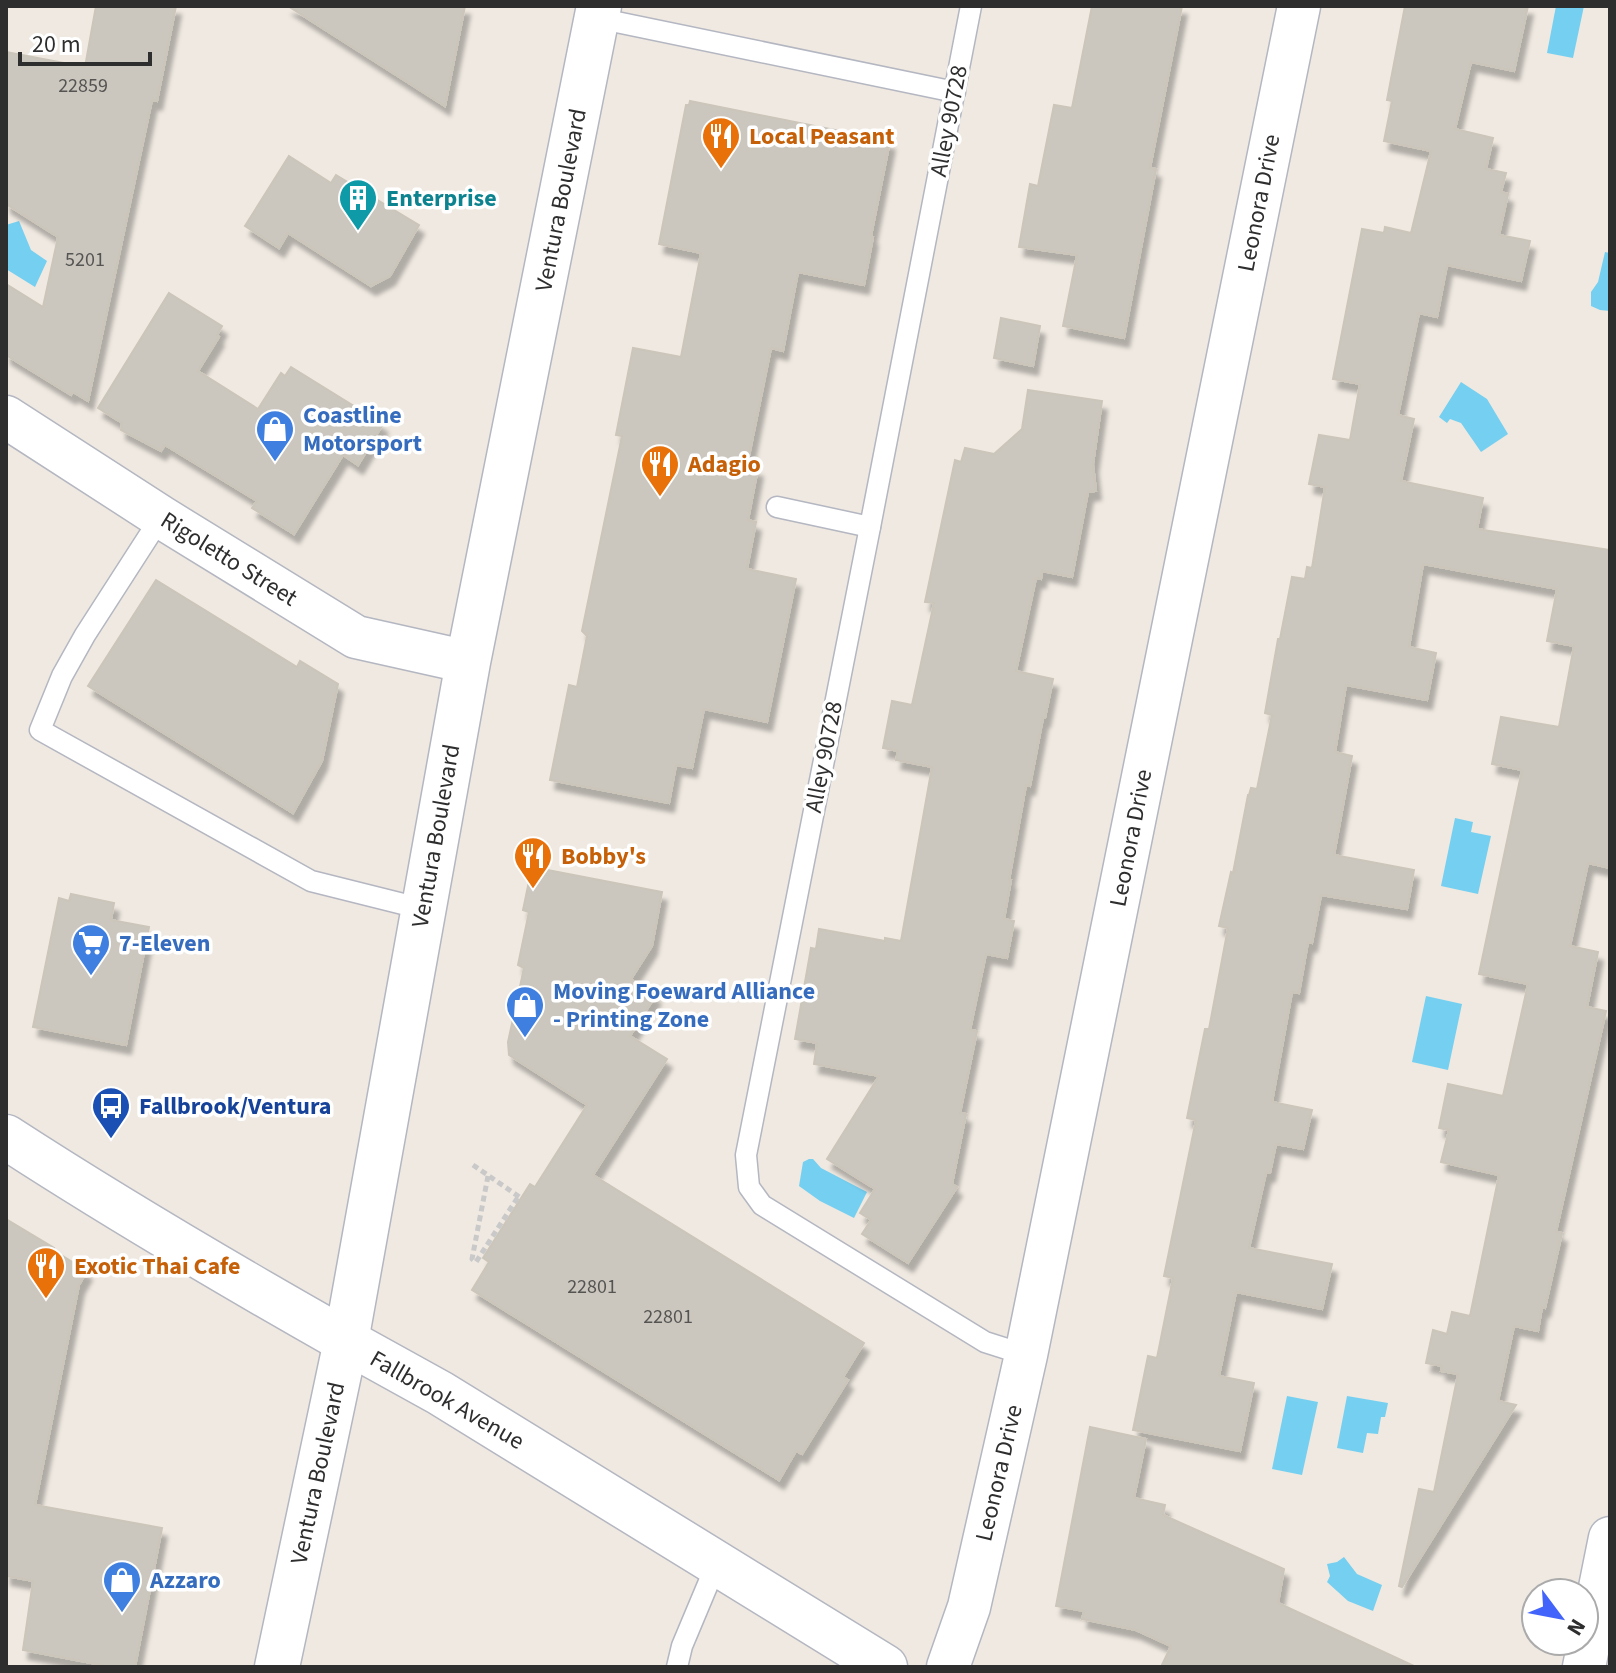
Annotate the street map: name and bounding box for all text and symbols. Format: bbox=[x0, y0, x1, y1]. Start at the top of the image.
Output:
scale bar bbox=[20, 16, 150, 66]
text: 20 m bbox=[32, 27, 81, 62]
street label: Alley 90728 bbox=[921, 62, 977, 180]
house number: 22859 bbox=[58, 72, 108, 100]
street label: Ventura Boulevard bbox=[526, 106, 596, 294]
restaurant icon: Local Peasant bbox=[700, 115, 742, 170]
place label: Local Peasant bbox=[749, 119, 895, 154]
street label: Leonora Drive bbox=[1229, 131, 1289, 275]
building icon: Enterprise bbox=[337, 177, 379, 232]
place label: Enterprise bbox=[386, 181, 497, 216]
house number: 5201 bbox=[65, 246, 105, 274]
place label: Coastline Motorsport bbox=[303, 398, 422, 461]
shop icon: Coastline Motorsport bbox=[254, 408, 296, 463]
restaurant icon: Adagio bbox=[639, 443, 681, 498]
place label: Adagio bbox=[687, 447, 761, 482]
street label: Rigoletto Street bbox=[154, 503, 304, 615]
street label: Alley 90728 bbox=[796, 698, 852, 816]
street label: Ventura Boulevard bbox=[403, 742, 469, 930]
street label: Leonora Drive bbox=[1101, 766, 1161, 910]
restaurant icon: Bobby's bbox=[512, 835, 554, 890]
place label: Bobby's bbox=[561, 839, 646, 874]
supermarket icon: 7-Eleven bbox=[70, 922, 112, 977]
place label: 7-Eleven bbox=[119, 926, 210, 961]
place label: Moving Foeward Alliance - Printing Zone bbox=[553, 974, 815, 1037]
shop icon: Moving Foeward Alliance - Printing Zone bbox=[504, 984, 546, 1039]
bus stop icon: Fallbrook/Ventura bbox=[90, 1085, 132, 1140]
place label: Fallbrook/Ventura bbox=[139, 1089, 331, 1124]
restaurant icon: Exotic Thai Cafe bbox=[25, 1245, 67, 1300]
place label: Exotic Thai Cafe bbox=[74, 1249, 240, 1284]
house number: 22801 bbox=[567, 1273, 617, 1301]
house number: 22801 bbox=[643, 1303, 693, 1331]
street label: Fallbrook Avenue bbox=[363, 1341, 531, 1459]
street label: Ventura Boulevard bbox=[282, 1379, 354, 1567]
street label: Leonora Drive bbox=[966, 1401, 1032, 1545]
shop icon: Azzaro bbox=[101, 1559, 143, 1614]
place label: Azzaro bbox=[149, 1563, 221, 1598]
north arrow bbox=[1520, 1577, 1600, 1657]
text: N bbox=[1559, 1612, 1594, 1642]

